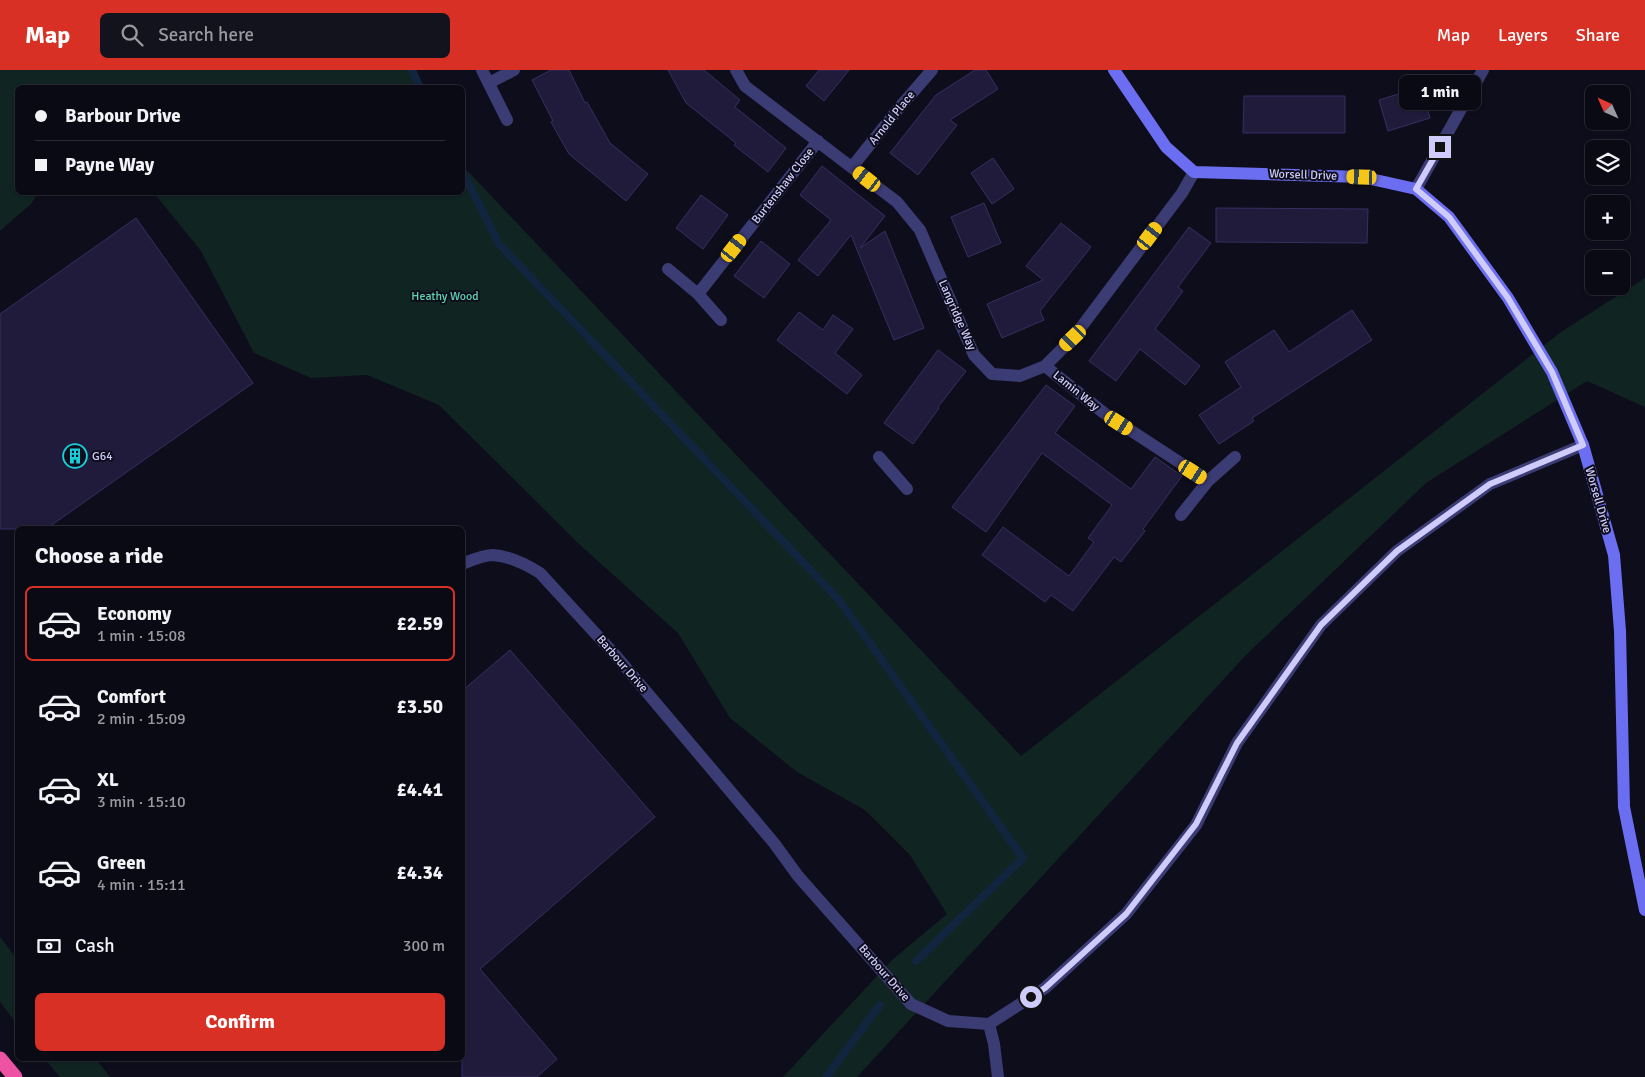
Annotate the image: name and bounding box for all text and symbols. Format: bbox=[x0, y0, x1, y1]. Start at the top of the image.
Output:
search box bbox=[100, 13, 450, 58]
text: Map bbox=[25, 20, 70, 50]
icon: search bbox=[118, 21, 146, 49]
text: Search here bbox=[158, 23, 254, 47]
text: Map bbox=[1437, 24, 1470, 46]
text: Layers bbox=[1498, 24, 1548, 46]
text: Share bbox=[1576, 24, 1620, 46]
callout: 1 min bbox=[1399, 75, 1481, 110]
text: 1 min bbox=[1421, 82, 1459, 102]
north arrow bbox=[1585, 85, 1630, 130]
map controls bbox=[1585, 85, 1630, 295]
street label: Arnold Place bbox=[866, 88, 918, 148]
text: Barbour Drive bbox=[65, 104, 181, 128]
route end bbox=[1429, 136, 1451, 158]
button: layers bbox=[1585, 140, 1630, 185]
street label: Burtenshaw Close bbox=[749, 145, 817, 227]
text: Payne Way bbox=[65, 153, 154, 177]
car bbox=[850, 164, 883, 194]
street label: Worsell Drive bbox=[1269, 166, 1337, 184]
car bbox=[1346, 169, 1377, 185]
button: + bbox=[1585, 195, 1630, 240]
car bbox=[1134, 220, 1165, 252]
car bbox=[718, 232, 749, 264]
button: − bbox=[1585, 250, 1630, 295]
street label: Langridge Way bbox=[935, 277, 979, 353]
park label: Heathy Wood bbox=[411, 289, 479, 304]
car bbox=[1057, 322, 1089, 354]
street label: Lamin Way bbox=[1050, 368, 1103, 415]
car bbox=[1102, 409, 1135, 437]
building icon: G64 bbox=[62, 443, 88, 469]
place label: G64 bbox=[92, 449, 113, 464]
car bbox=[1176, 458, 1209, 486]
street label: Worsell Drive bbox=[1581, 465, 1615, 535]
text: Choose a ride bbox=[35, 542, 163, 569]
icon: car bbox=[37, 601, 82, 646]
text: Economy bbox=[97, 602, 171, 626]
text: £2.59 bbox=[397, 612, 443, 636]
text: 1 min · 15:08 bbox=[97, 626, 186, 646]
street label: Barbour Drive bbox=[593, 632, 651, 696]
icon: car bbox=[37, 684, 82, 729]
text: Comfort bbox=[97, 685, 166, 709]
text: £3.50 bbox=[397, 695, 443, 719]
text: 2 min · 15:09 bbox=[97, 709, 186, 729]
icon: car bbox=[37, 767, 82, 812]
text: XL bbox=[97, 768, 119, 792]
text: £4.41 bbox=[397, 778, 443, 802]
text: 3 min · 15:10 bbox=[97, 792, 186, 812]
icon: car bbox=[37, 850, 82, 895]
text: Green bbox=[97, 851, 146, 875]
text: £4.34 bbox=[397, 861, 443, 885]
text: 4 min · 15:11 bbox=[97, 875, 186, 895]
icon: cash bbox=[35, 932, 63, 960]
text: Cash bbox=[75, 934, 115, 958]
text: 300 m bbox=[403, 936, 445, 956]
street label: Barbour Drive bbox=[855, 941, 913, 1005]
route start bbox=[1020, 986, 1042, 1008]
button: Confirm bbox=[35, 993, 445, 1051]

